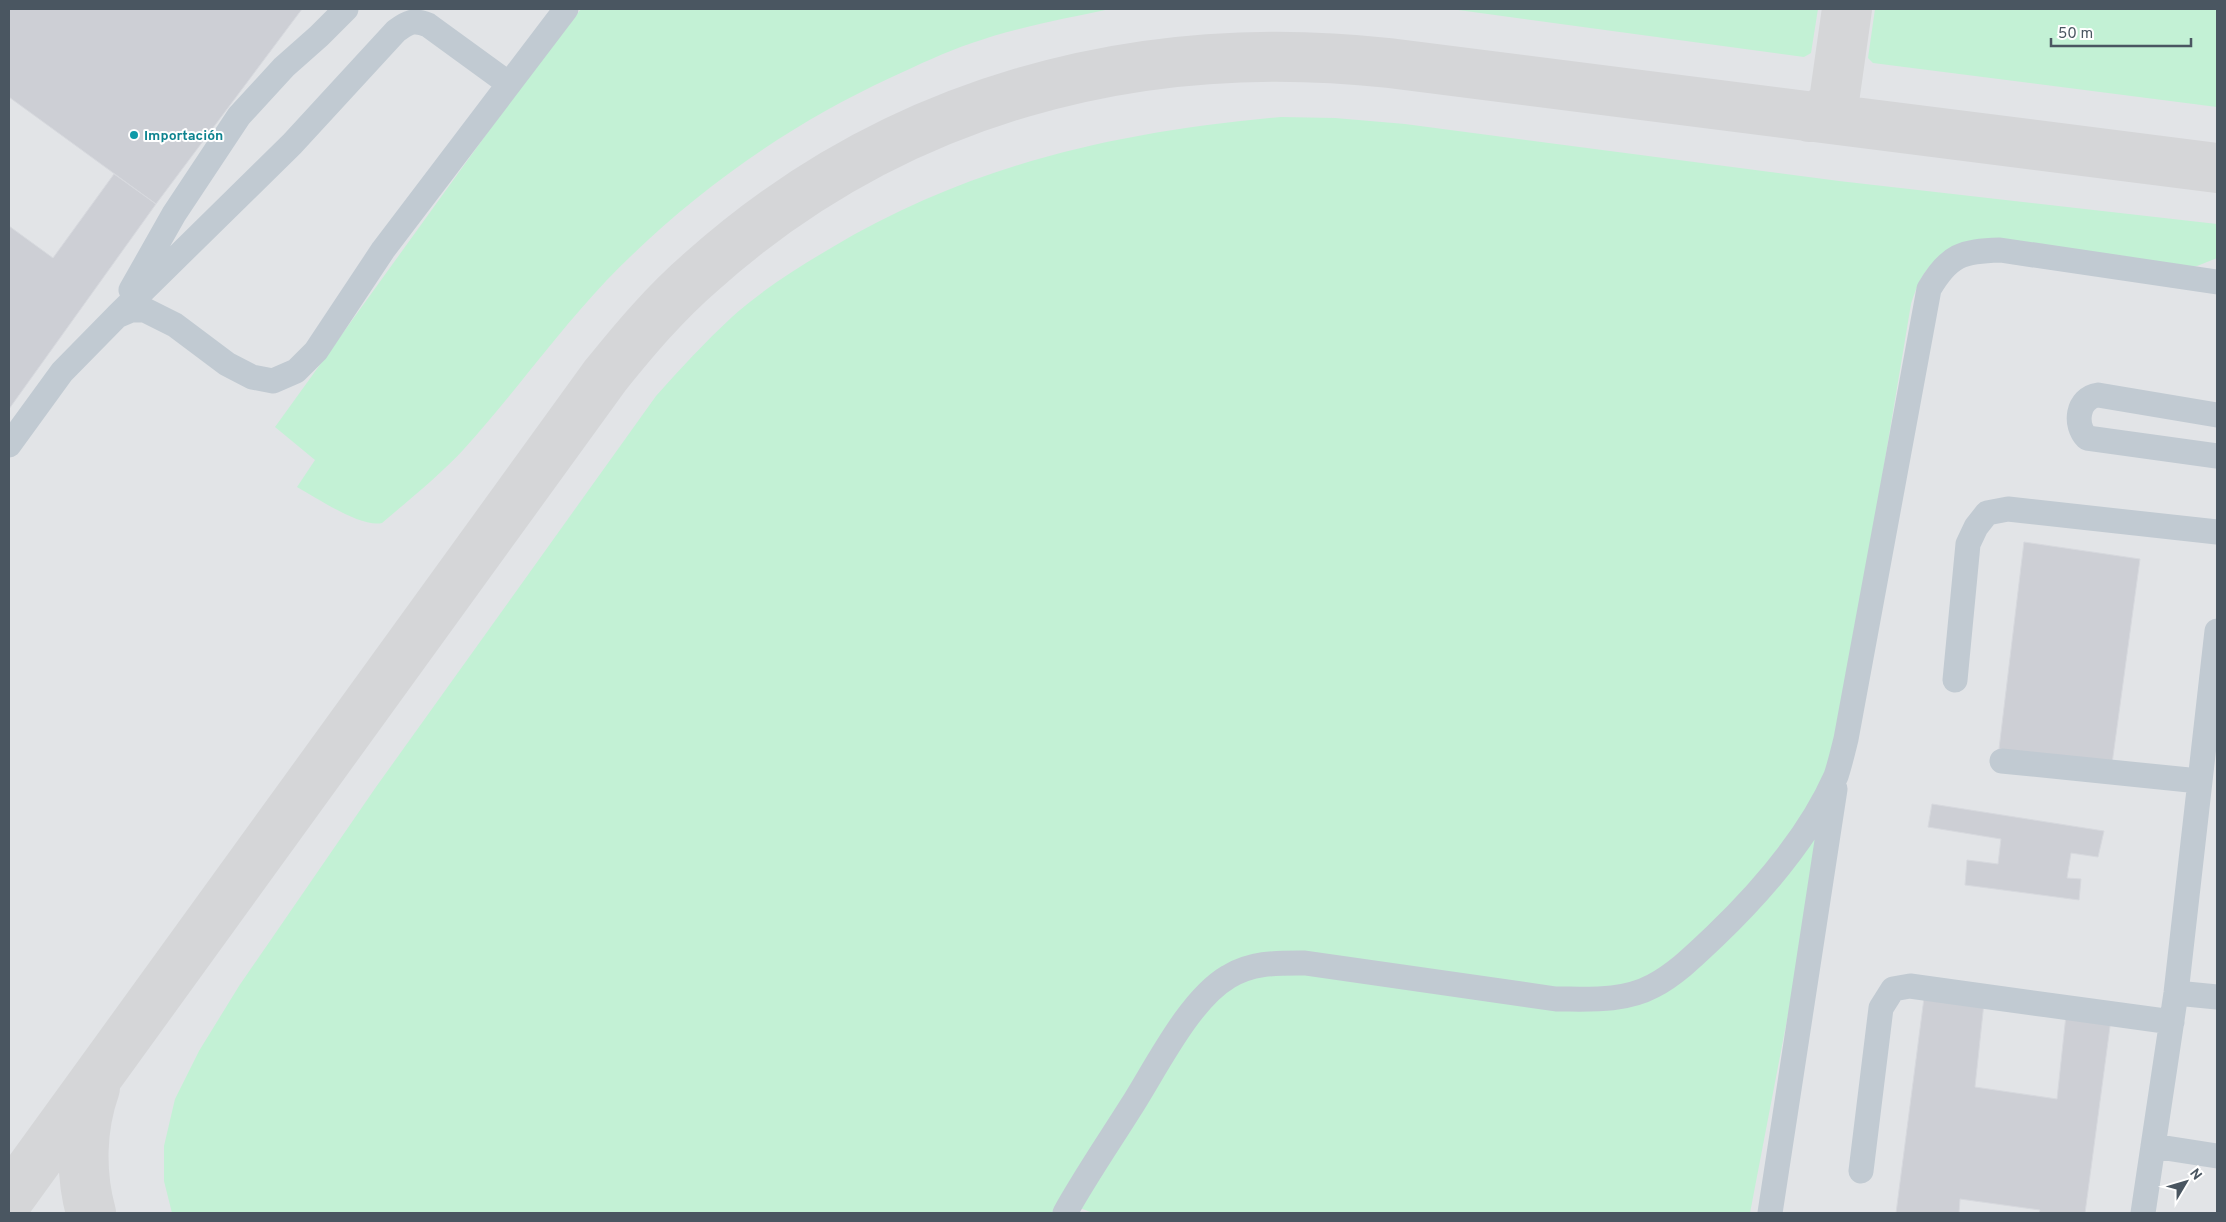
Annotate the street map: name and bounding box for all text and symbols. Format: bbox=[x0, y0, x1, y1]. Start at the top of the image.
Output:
scale bar bbox=[2051, 15, 2191, 47]
text: 50 m bbox=[2058, 25, 2093, 44]
place label: Importación bbox=[144, 128, 223, 145]
marker: Importación bbox=[128, 129, 140, 141]
north arrow bbox=[2161, 1157, 2211, 1207]
text: N bbox=[2185, 1166, 2205, 1184]

